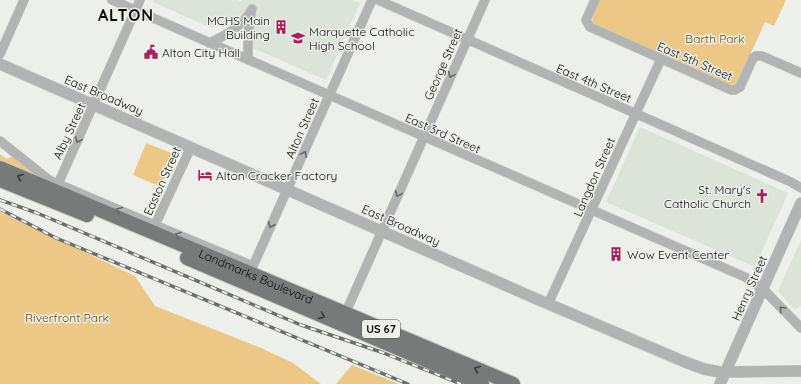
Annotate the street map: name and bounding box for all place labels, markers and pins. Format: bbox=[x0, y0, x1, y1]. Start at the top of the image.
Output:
place label: MCHS Main Building bbox=[207, 13, 270, 42]
building icon: MCHS Main Building bbox=[273, 19, 289, 35]
place label: Marquette Catholic High School bbox=[309, 24, 414, 53]
school or university icon: Marquette Catholic High School bbox=[290, 30, 306, 46]
public building icon: Alton City Hall bbox=[143, 44, 159, 60]
place label: Alton City Hall bbox=[162, 45, 240, 60]
hotel icon: Alton Cracker Factory bbox=[197, 167, 213, 183]
place label: Alton Cracker Factory bbox=[216, 168, 337, 183]
place label: St. Mary's Catholic Church bbox=[664, 182, 751, 211]
church icon: St. Mary's Catholic Church bbox=[754, 188, 770, 204]
building icon: Wow Event Center bbox=[608, 246, 624, 262]
place label: Wow Event Center bbox=[627, 247, 729, 262]

